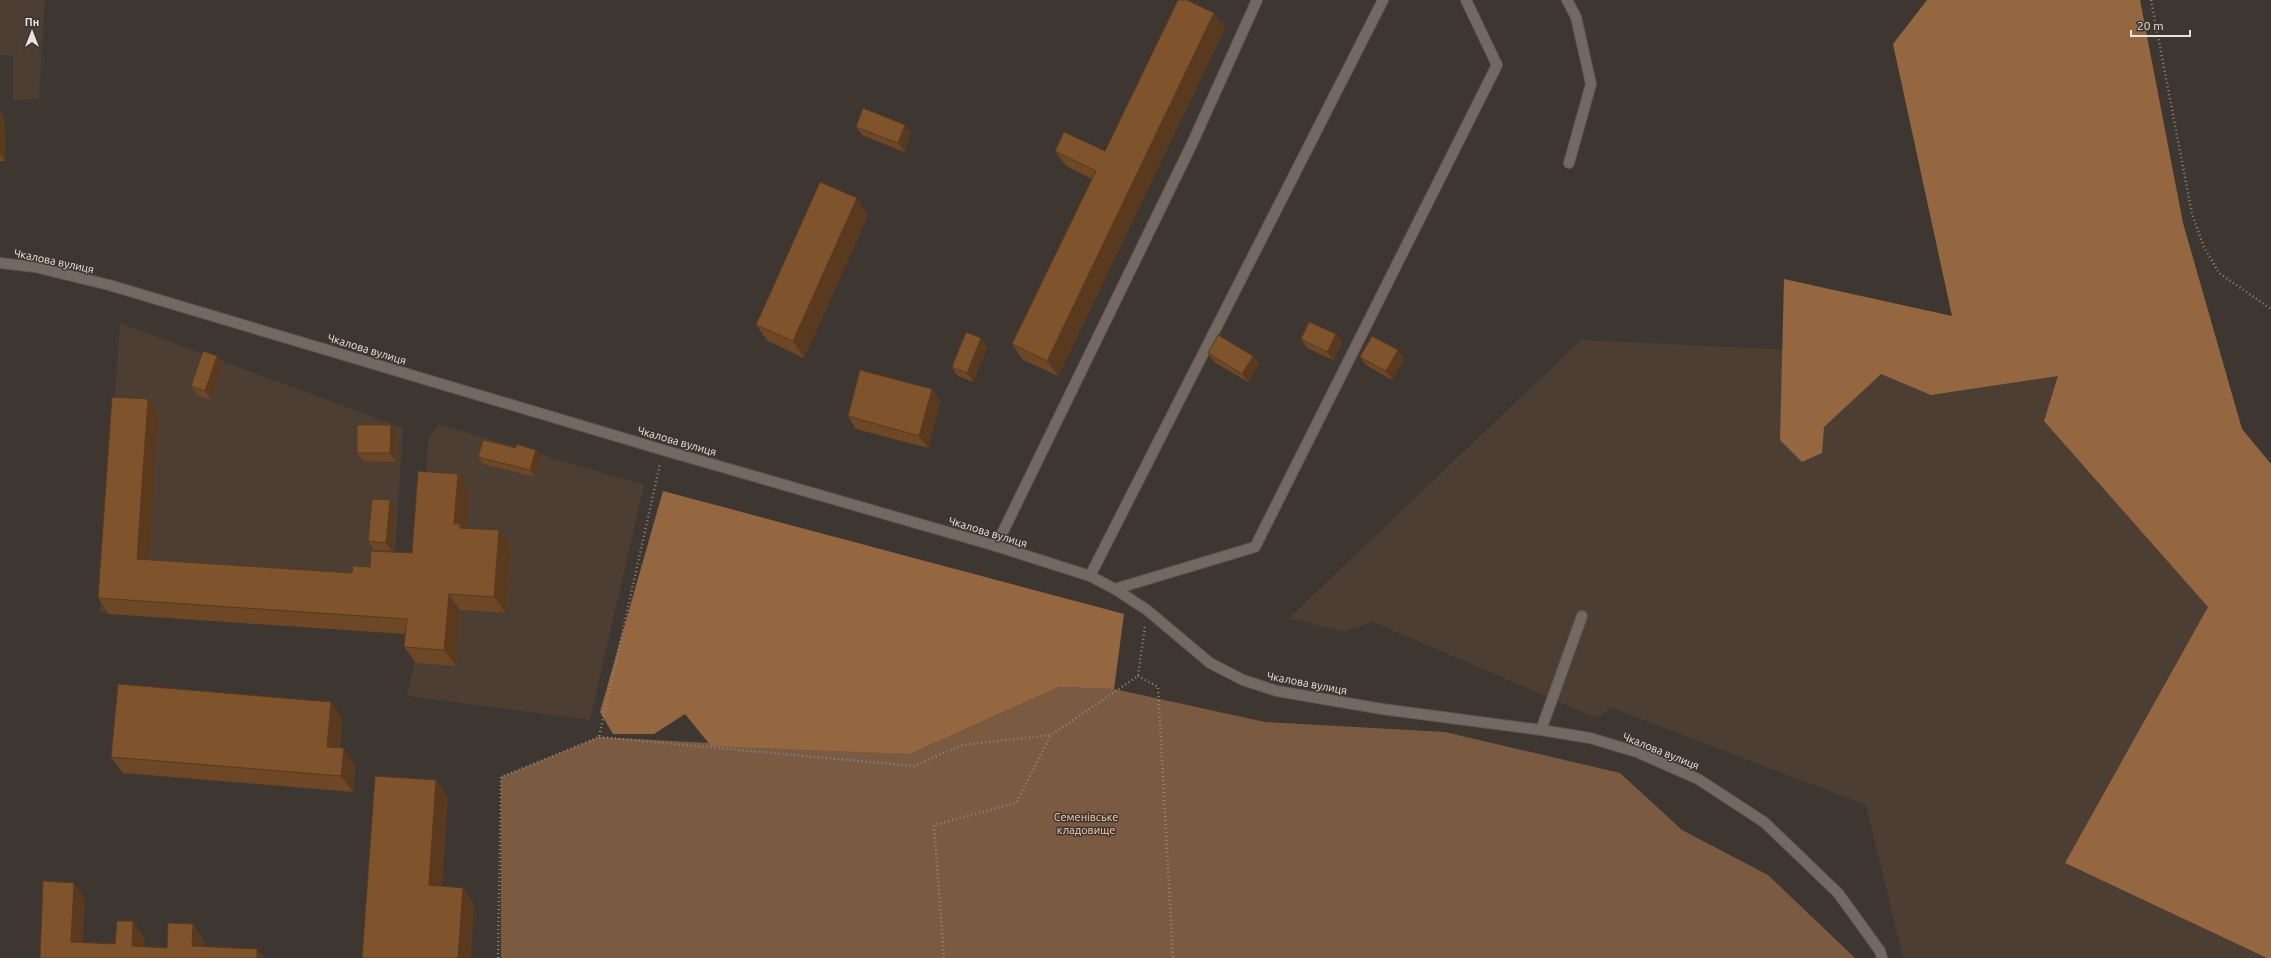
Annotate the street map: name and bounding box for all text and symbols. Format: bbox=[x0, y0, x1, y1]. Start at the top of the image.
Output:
north arrow bbox=[12, 12, 52, 52]
scale bar bbox=[2131, 12, 2190, 38]
text: Пн bbox=[25, 16, 39, 28]
text: 20 m bbox=[2137, 19, 2164, 32]
street label: Чкалова вулиця bbox=[13, 247, 95, 275]
street label: Чкалова вулиця bbox=[326, 331, 408, 367]
street label: Чкалова вулиця bbox=[636, 424, 718, 458]
street label: Чкалова вулиця bbox=[947, 514, 1029, 550]
street label: Чкалова вулиця bbox=[1266, 669, 1348, 697]
street label: Чкалова вулиця bbox=[1621, 730, 1701, 772]
park label: Семенівське кладовище bbox=[1054, 811, 1118, 836]

